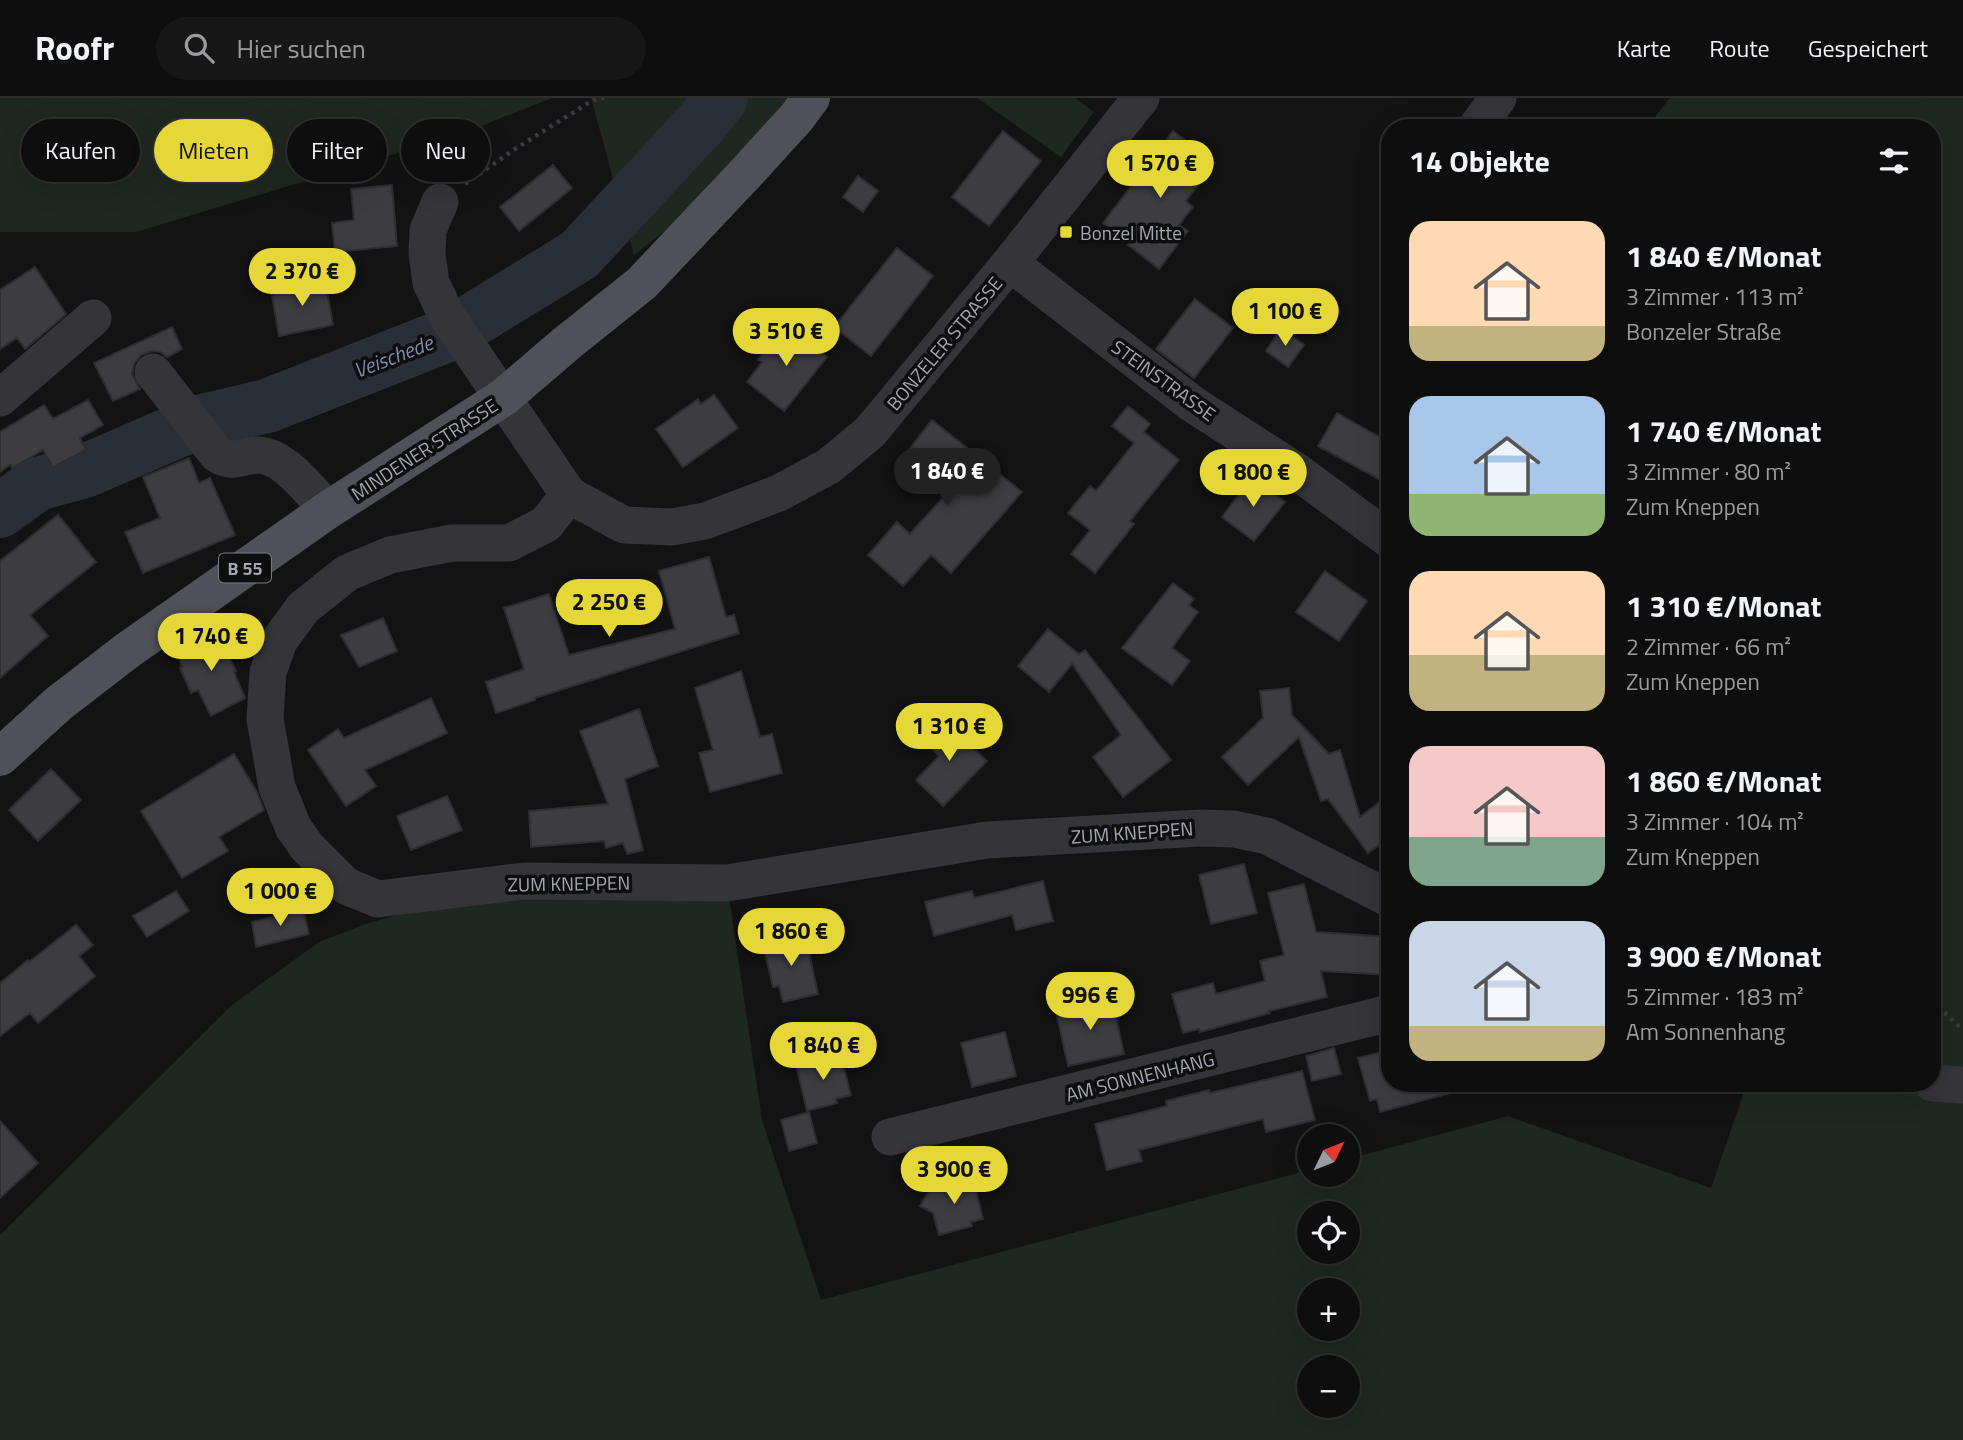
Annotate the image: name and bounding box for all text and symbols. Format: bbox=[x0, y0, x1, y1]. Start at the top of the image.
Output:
search box bbox=[156, 17, 646, 80]
text: Roofr bbox=[35, 23, 114, 73]
icon: search bbox=[180, 29, 218, 67]
text: Hier suchen bbox=[236, 29, 366, 68]
text: Karte bbox=[1617, 30, 1671, 66]
text: Route bbox=[1709, 30, 1770, 66]
text: Gespeichert bbox=[1808, 30, 1928, 66]
chip: Kaufen bbox=[21, 119, 140, 182]
chip: Mieten bbox=[154, 119, 273, 182]
chip: Filter bbox=[287, 119, 387, 182]
chip: Neu bbox=[401, 119, 490, 182]
text: 14 Objekte bbox=[1409, 138, 1550, 184]
pin: 1 570 € bbox=[1095, 140, 1225, 200]
icon: filters bbox=[1875, 142, 1913, 180]
text: 1 570 € bbox=[1123, 145, 1197, 180]
place label: Bonzel Mitte bbox=[1080, 218, 1182, 247]
marker: Bonzel Mitte bbox=[1058, 224, 1074, 240]
text: 1 840 €/Monat bbox=[1626, 233, 1822, 279]
pin: 2 370 € bbox=[237, 248, 367, 308]
icon: home bbox=[1465, 249, 1549, 333]
text: 2 370 € bbox=[265, 253, 339, 288]
street label: BONZELER STRASSE bbox=[879, 270, 1009, 416]
text: 3 Zimmer · 113 m² bbox=[1626, 279, 1804, 314]
pin: 1 100 € bbox=[1220, 288, 1350, 348]
text: 1 100 € bbox=[1248, 293, 1322, 328]
pin: 3 510 € bbox=[721, 308, 851, 368]
text: 3 510 € bbox=[749, 313, 823, 348]
text: Bonzeler Straße bbox=[1626, 314, 1781, 349]
water label: Veischede bbox=[349, 326, 439, 386]
street label: STEINSTRASSE bbox=[1106, 332, 1222, 428]
street label: MINDENER STRASSE bbox=[345, 391, 503, 507]
text: 1 740 €/Monat bbox=[1626, 408, 1822, 454]
icon: home bbox=[1465, 424, 1549, 508]
pin: 1 840 € bbox=[882, 448, 1012, 508]
pin: 1 800 € bbox=[1188, 450, 1318, 509]
text: 1 840 € bbox=[910, 453, 984, 488]
text: 1 800 € bbox=[1216, 454, 1290, 489]
text: 3 Zimmer · 80 m² bbox=[1626, 454, 1791, 489]
text: Zum Kneppen bbox=[1626, 489, 1760, 524]
road number: B 55 bbox=[219, 554, 271, 582]
pin: 2 250 € bbox=[544, 580, 674, 639]
text: 1 310 €/Monat bbox=[1626, 583, 1822, 629]
text: 2 250 € bbox=[572, 584, 646, 619]
icon: home bbox=[1465, 599, 1549, 683]
pin: 1 740 € bbox=[146, 614, 276, 673]
text: 1 740 € bbox=[174, 618, 248, 653]
text: 2 Zimmer · 66 m² bbox=[1626, 629, 1791, 664]
text: Zum Kneppen bbox=[1626, 664, 1760, 699]
pin: 1 310 € bbox=[884, 704, 1014, 763]
text: 1 310 € bbox=[912, 708, 986, 743]
text: 1 860 €/Monat bbox=[1626, 758, 1822, 804]
icon: home bbox=[1465, 774, 1549, 858]
text: 3 Zimmer · 104 m² bbox=[1626, 804, 1804, 839]
street label: ZUM KNEPPEN bbox=[1070, 813, 1194, 851]
text: Zum Kneppen bbox=[1626, 839, 1760, 874]
street label: ZUM KNEPPEN bbox=[507, 867, 631, 899]
pin: 1 000 € bbox=[215, 868, 345, 928]
text: 1 000 € bbox=[243, 873, 317, 908]
pin: 1 860 € bbox=[726, 908, 856, 968]
text: 1 860 € bbox=[754, 913, 828, 948]
text: 3 900 €/Monat bbox=[1626, 933, 1822, 979]
icon: home bbox=[1465, 949, 1549, 1033]
pin: 996 € bbox=[1041, 972, 1139, 1032]
text: 996 € bbox=[1062, 977, 1118, 1012]
text: 5 Zimmer · 183 m² bbox=[1626, 979, 1804, 1014]
text: Am Sonnenhang bbox=[1626, 1014, 1785, 1049]
pin: 1 840 € bbox=[758, 1023, 888, 1082]
text: 1 840 € bbox=[786, 1027, 860, 1062]
street label: AM SONNENHANG bbox=[1063, 1044, 1217, 1108]
north arrow bbox=[1297, 1124, 1360, 1186]
map controls bbox=[1297, 1124, 1360, 1418]
pin: 3 900 € bbox=[889, 1146, 1019, 1206]
text: 3 900 € bbox=[917, 1151, 991, 1186]
button: locate bbox=[1297, 1201, 1360, 1264]
button: + bbox=[1297, 1278, 1360, 1341]
button: − bbox=[1297, 1355, 1360, 1418]

